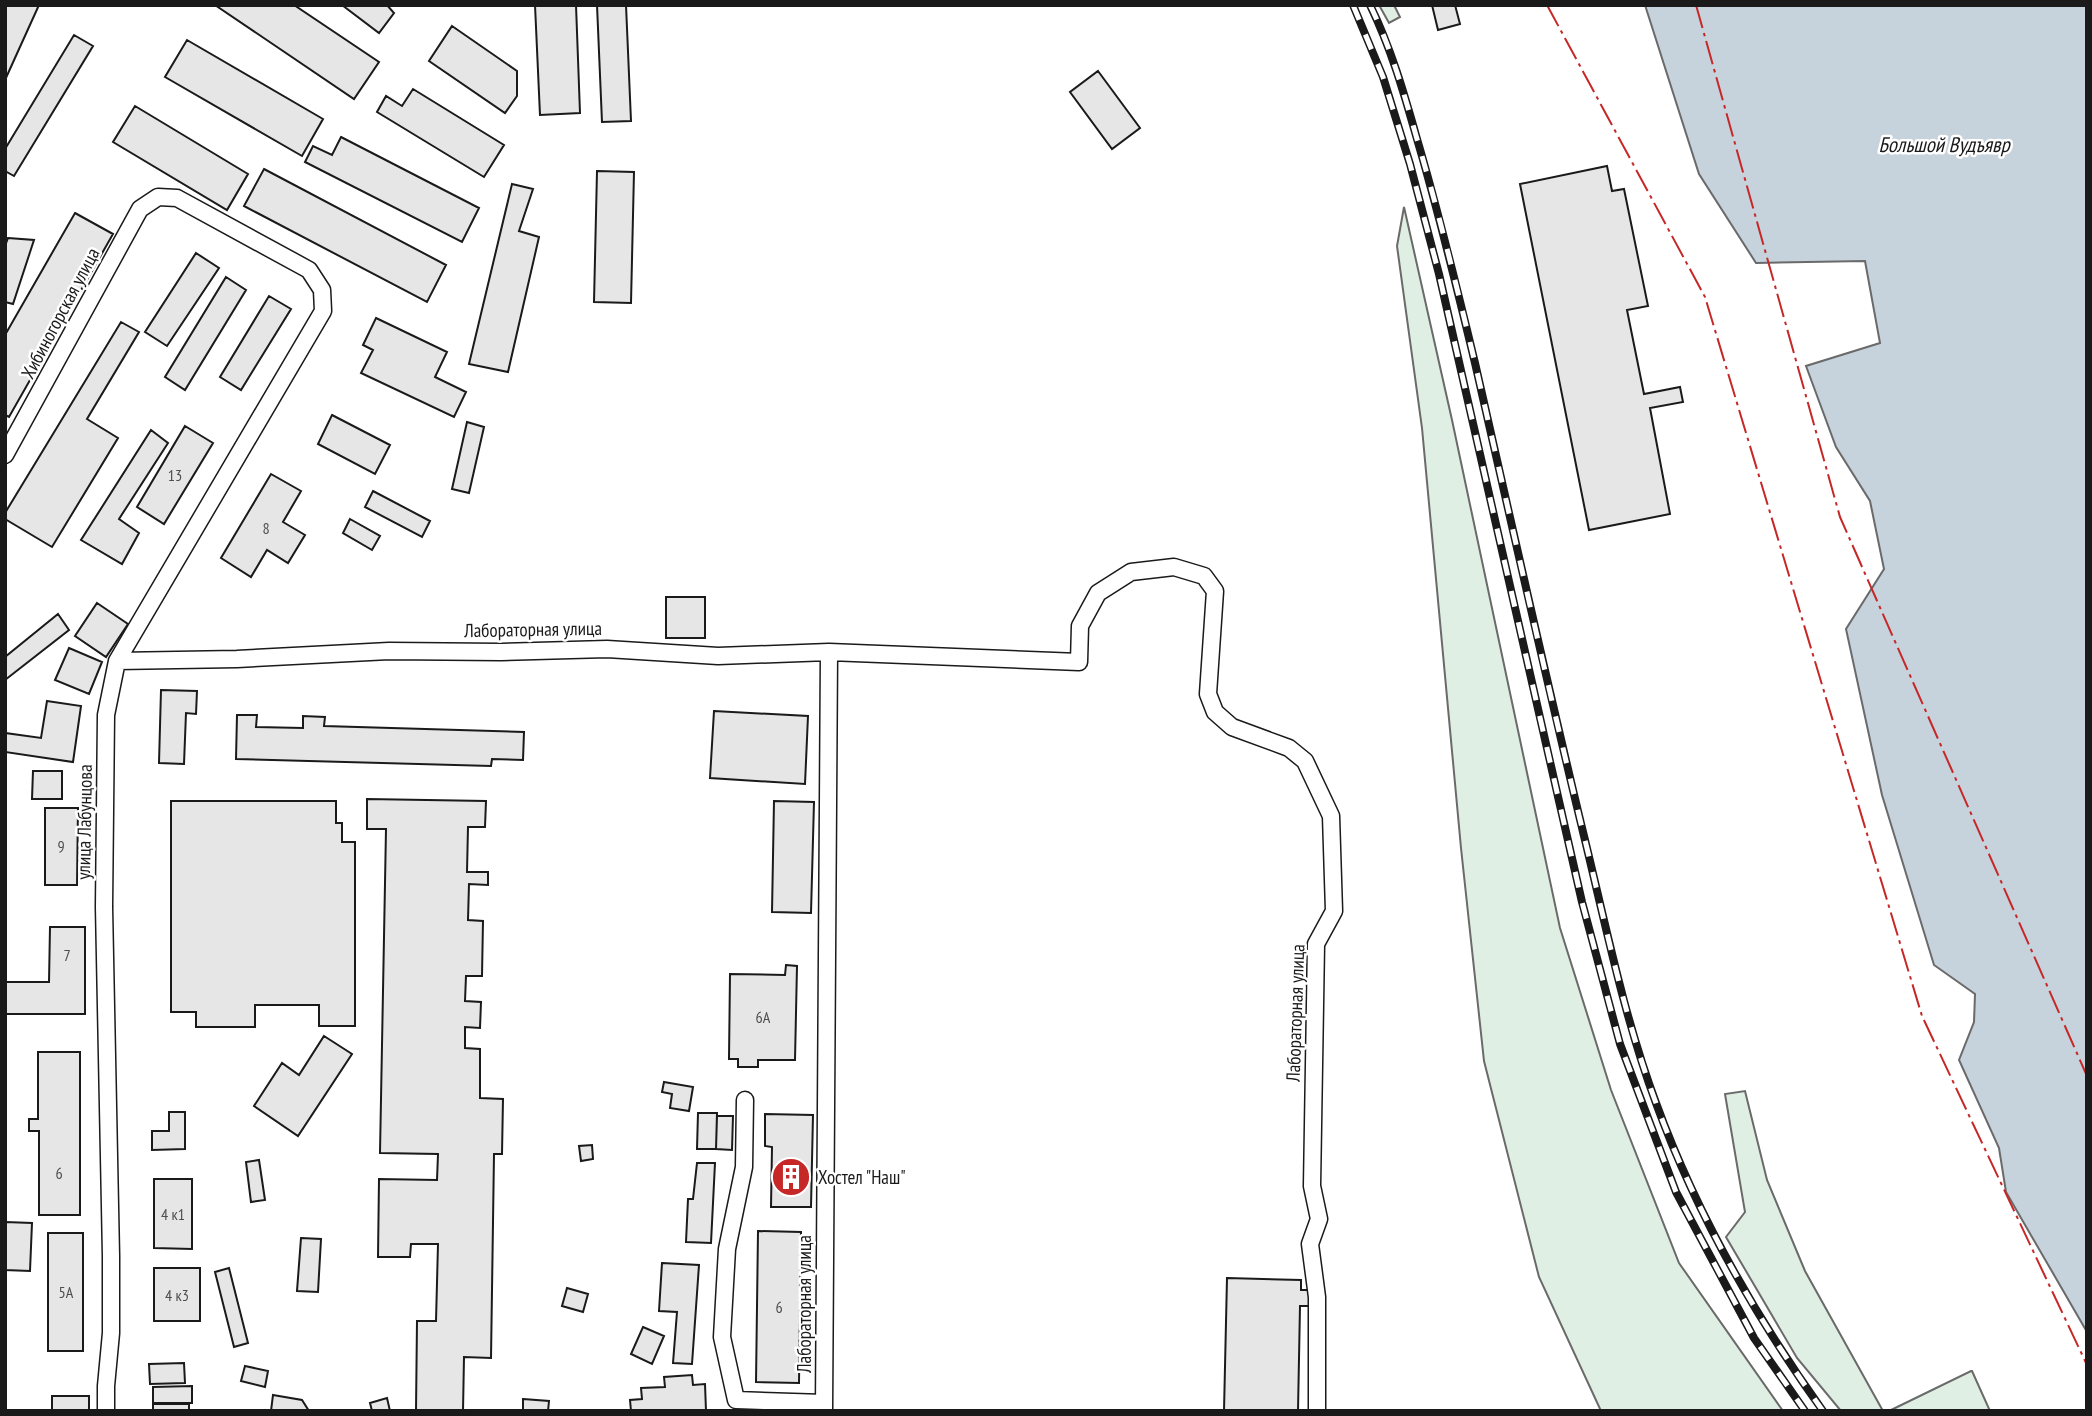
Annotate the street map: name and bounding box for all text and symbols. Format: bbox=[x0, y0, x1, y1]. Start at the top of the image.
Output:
water label: Большой Вудъявр bbox=[1878, 131, 2011, 158]
street label: Хибиногорская улица bbox=[15, 243, 105, 383]
house number: 13 bbox=[168, 465, 182, 485]
house number: 8 bbox=[262, 518, 270, 538]
street label: Лабораторная улица bbox=[463, 616, 602, 642]
street label: улица Лабунцова bbox=[71, 764, 97, 880]
house number: 9 bbox=[57, 836, 65, 856]
street label: Лабораторная улица bbox=[1281, 944, 1309, 1083]
house number: 7 bbox=[63, 945, 71, 965]
house number: 6А bbox=[756, 1007, 771, 1027]
building icon: Хостел "Наш" bbox=[770, 1156, 812, 1198]
house number: 6 bbox=[55, 1163, 63, 1183]
place label: Хостел "Наш" bbox=[818, 1165, 906, 1189]
house number: 4 к1 bbox=[161, 1204, 185, 1224]
street label: Лабораторная улица bbox=[792, 1235, 816, 1374]
house number: 5А bbox=[59, 1282, 74, 1302]
house number: 4 к3 bbox=[165, 1285, 189, 1305]
house number: 6 bbox=[775, 1297, 783, 1317]

